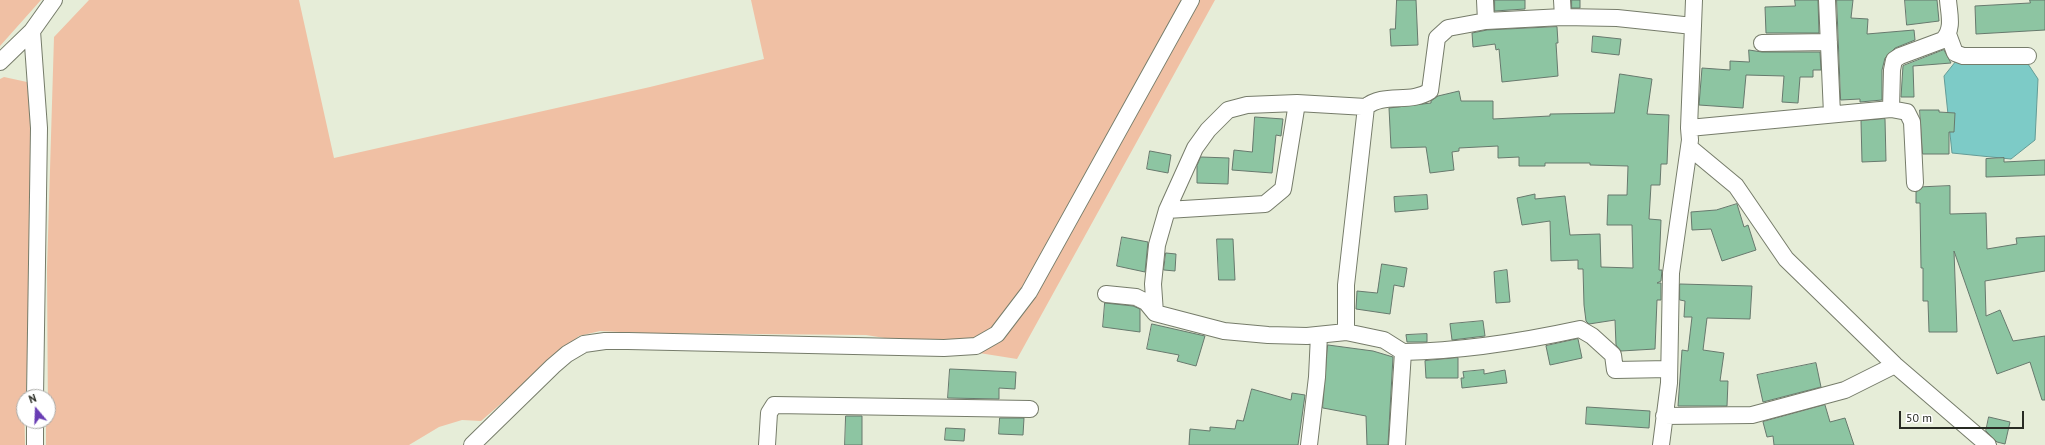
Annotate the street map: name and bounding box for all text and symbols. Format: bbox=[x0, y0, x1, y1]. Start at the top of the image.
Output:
north arrow bbox=[16, 389, 56, 429]
text: N bbox=[27, 391, 38, 406]
scale bar bbox=[1901, 403, 2026, 429]
text: 50 m bbox=[1906, 410, 1932, 425]

